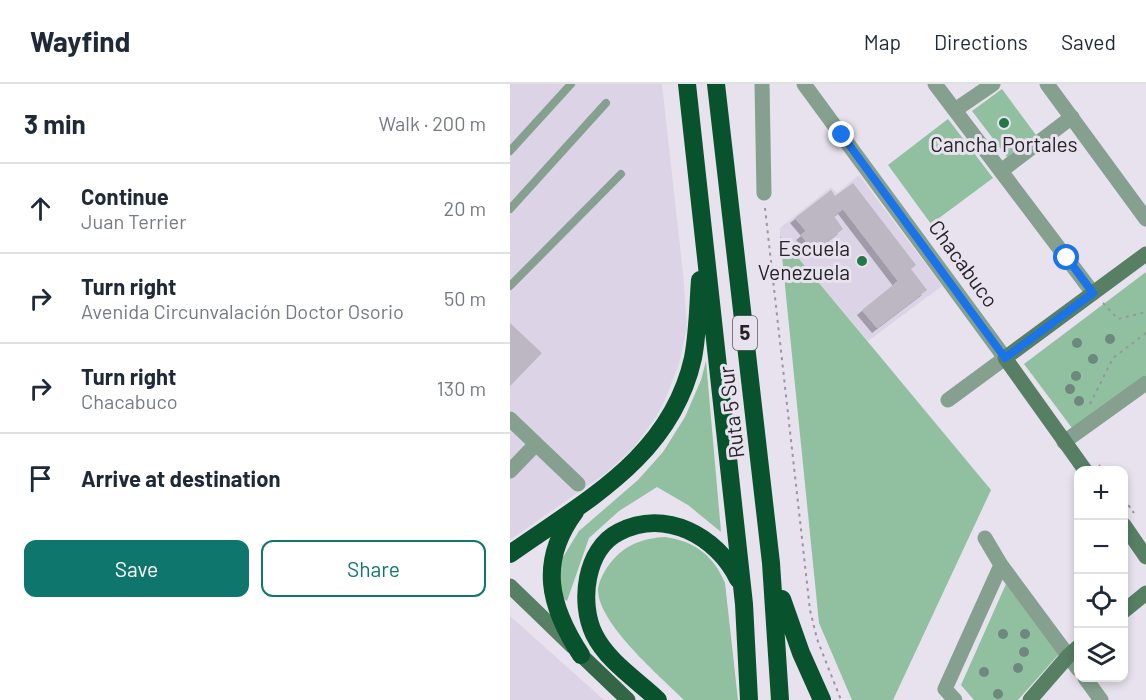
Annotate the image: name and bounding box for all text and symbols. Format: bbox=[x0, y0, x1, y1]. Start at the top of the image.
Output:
text: Wayfind bbox=[30, 24, 130, 58]
text: Map bbox=[864, 29, 901, 54]
text: Directions bbox=[934, 29, 1028, 54]
text: Saved bbox=[1061, 29, 1116, 54]
text: 3 min bbox=[24, 108, 86, 139]
text: Walk · 200 m bbox=[378, 111, 486, 135]
marker: Cancha Portales bbox=[997, 116, 1011, 130]
route end bbox=[828, 121, 854, 147]
place label: Cancha Portales bbox=[930, 131, 1078, 156]
text: Continue bbox=[81, 183, 169, 209]
icon: ahead bbox=[24, 192, 57, 225]
text: 20 m bbox=[443, 196, 486, 220]
text: Juan Terrier bbox=[81, 209, 187, 233]
street label: Chacabuco bbox=[924, 215, 1004, 312]
place label: Escuela Venezuela bbox=[758, 235, 850, 284]
route start bbox=[1053, 244, 1079, 270]
marker: Escuela Venezuela bbox=[855, 254, 869, 268]
text: Turn right bbox=[81, 273, 176, 299]
icon: right bbox=[24, 282, 57, 315]
text: 50 m bbox=[444, 286, 486, 310]
text: Avenida Circunvalación Doctor Osorio bbox=[81, 299, 404, 323]
road number: 5 bbox=[733, 316, 757, 350]
text: Turn right bbox=[81, 363, 176, 389]
street label: Ruta 5 Sur bbox=[712, 364, 749, 460]
icon: right bbox=[24, 372, 57, 405]
text: 130 m bbox=[437, 376, 486, 400]
text: Chacabuco bbox=[81, 389, 178, 413]
icon: arrive bbox=[24, 462, 57, 495]
text: Arrive at destination bbox=[81, 465, 280, 491]
map controls bbox=[1074, 466, 1128, 682]
button: + bbox=[1074, 466, 1128, 520]
button: − bbox=[1074, 520, 1128, 574]
button: Save bbox=[24, 540, 249, 597]
button: Share bbox=[261, 540, 486, 597]
button: locate bbox=[1074, 574, 1128, 628]
button: layers bbox=[1074, 628, 1128, 682]

